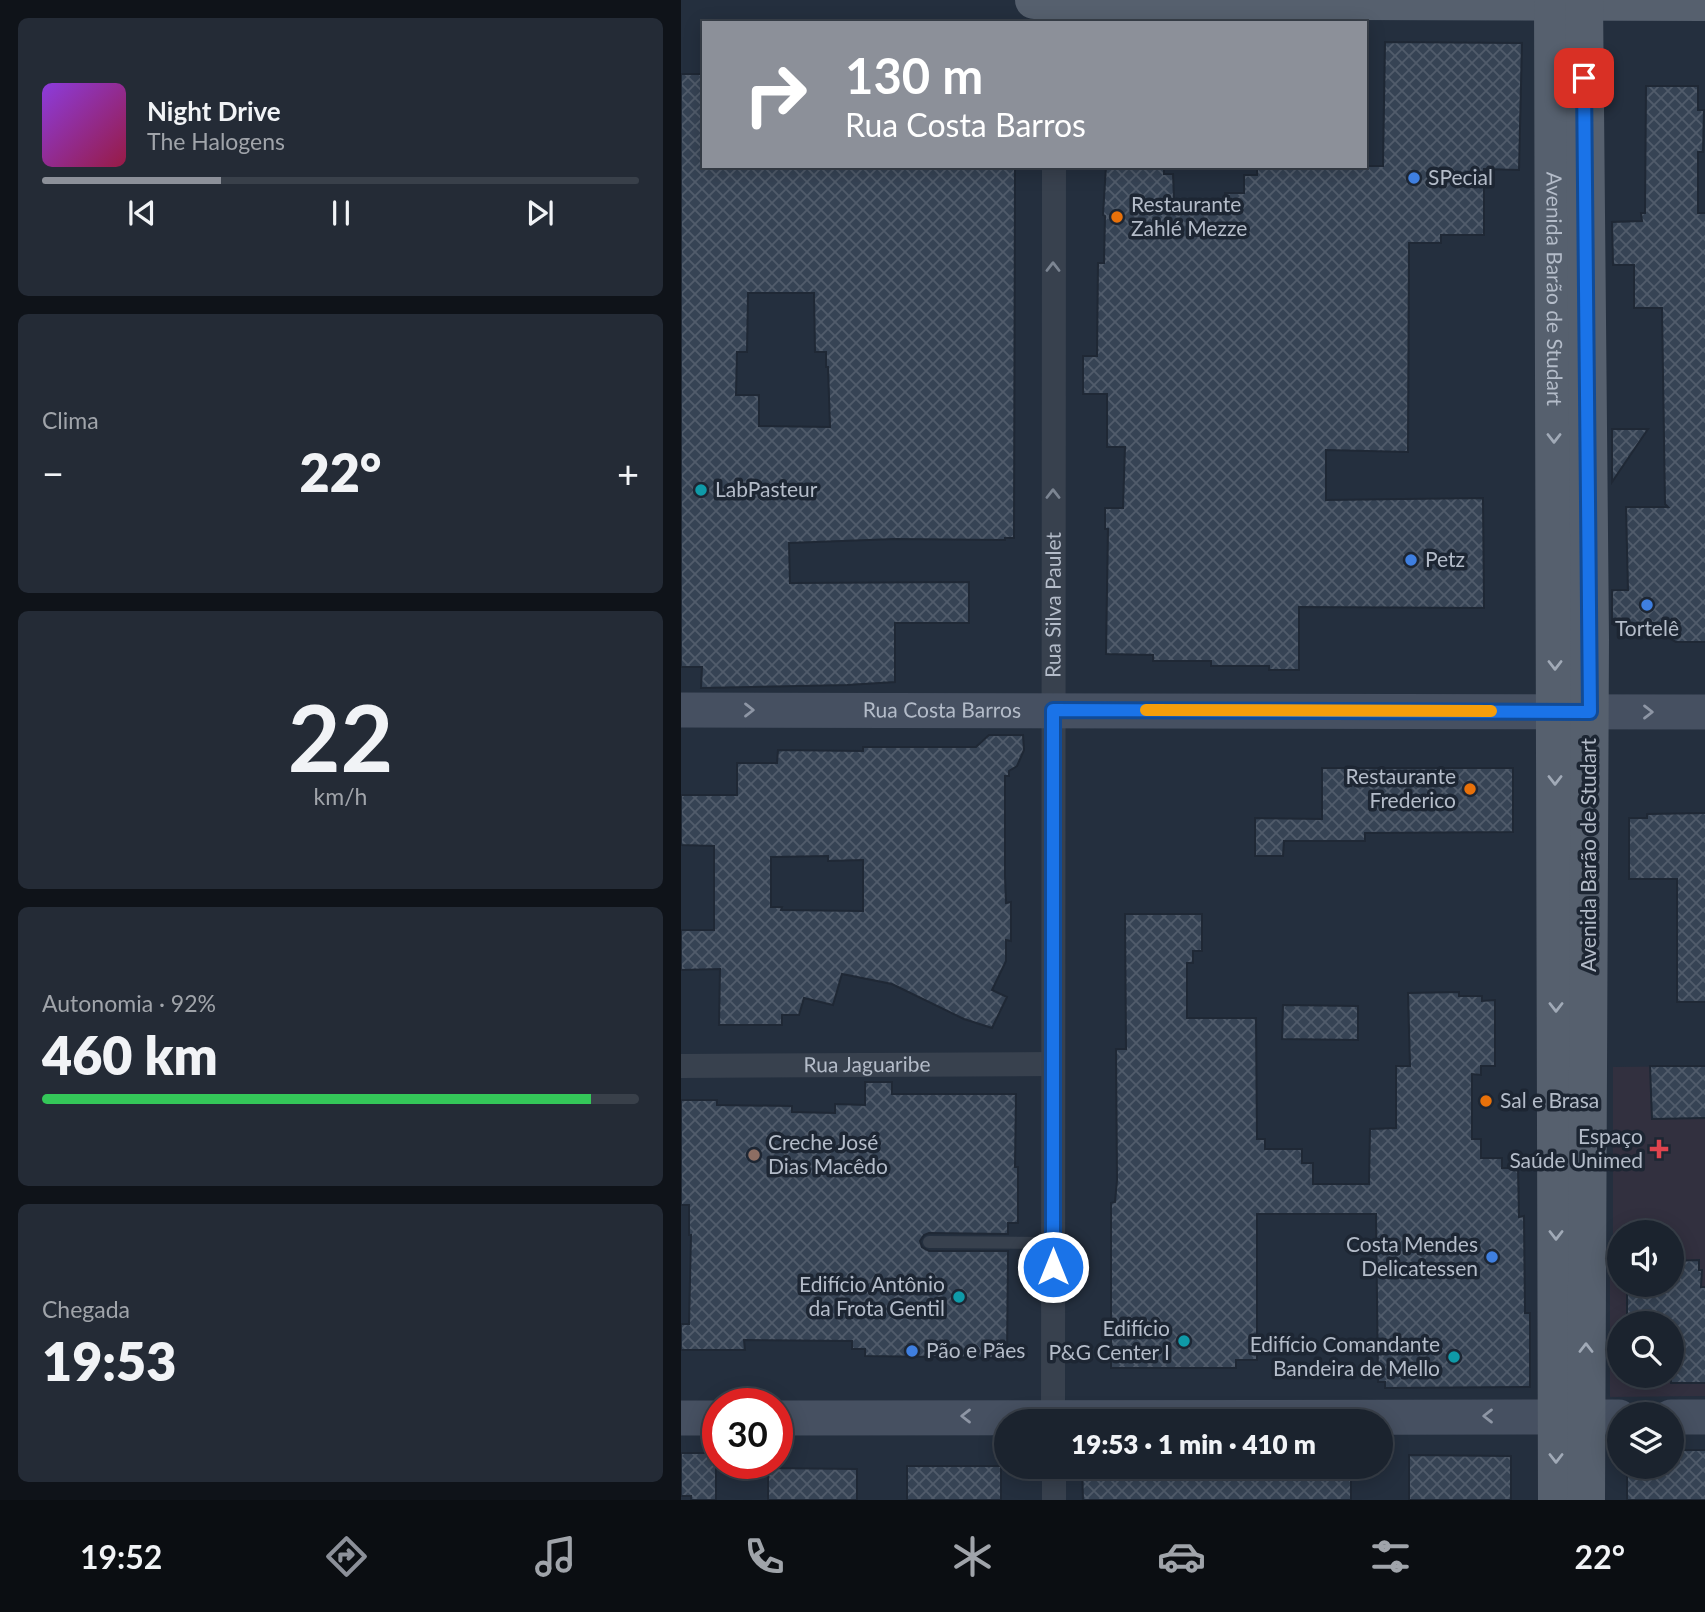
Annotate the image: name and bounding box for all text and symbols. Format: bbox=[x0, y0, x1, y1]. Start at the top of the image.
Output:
text: 130 m bbox=[845, 46, 983, 104]
pin bbox=[1554, 48, 1614, 108]
icon: right bbox=[730, 49, 821, 140]
icon: arrive bbox=[1565, 59, 1603, 97]
text: Night Drive bbox=[147, 95, 281, 127]
text: Rua Costa Barros bbox=[845, 105, 1086, 144]
text: The Halogens bbox=[147, 127, 285, 155]
place label: SPecial bbox=[1428, 164, 1493, 189]
marker: SPecial bbox=[1406, 170, 1422, 186]
street label: Avenida Barão de Studart bbox=[1542, 172, 1568, 407]
place label: Restaurante Zahlé Mezze bbox=[1131, 191, 1247, 240]
icon: previous bbox=[123, 194, 161, 232]
icon: pause bbox=[322, 194, 360, 232]
icon: next bbox=[521, 194, 559, 232]
marker: Restaurante Zahlé Mezze bbox=[1109, 209, 1125, 225]
one-way arrow bbox=[1045, 261, 1061, 272]
text: Clima bbox=[42, 406, 99, 434]
one-way arrow bbox=[1546, 433, 1562, 443]
text: 22° bbox=[300, 441, 381, 503]
text: − bbox=[42, 450, 64, 496]
text: + bbox=[617, 450, 639, 496]
place label: LabPasteur bbox=[715, 476, 818, 501]
marker: LabPasteur bbox=[693, 482, 709, 498]
one-way arrow bbox=[1045, 489, 1061, 499]
street label: Rua Silva Paulet bbox=[1040, 532, 1065, 678]
place label: Petz bbox=[1425, 546, 1465, 571]
marker: Petz bbox=[1403, 552, 1419, 568]
marker: Tortelê bbox=[1639, 597, 1655, 613]
place label: Tortelê bbox=[1615, 615, 1679, 640]
one-way arrow bbox=[1547, 660, 1563, 671]
text: 22 bbox=[288, 682, 393, 791]
street label: Rua Costa Barros bbox=[863, 696, 1021, 722]
one-way arrow bbox=[744, 702, 755, 718]
one-way arrow bbox=[1643, 704, 1653, 720]
street label: Avenida Barão de Studart bbox=[1575, 737, 1600, 972]
place label: Restaurante Frederico bbox=[1346, 763, 1456, 812]
one-way arrow bbox=[1547, 775, 1563, 785]
marker: Restaurante Frederico bbox=[1462, 781, 1478, 797]
text: km/h bbox=[314, 782, 367, 810]
text: Autonomia · 92% bbox=[42, 989, 216, 1017]
one-way arrow bbox=[1548, 1002, 1563, 1013]
text: 460 km bbox=[42, 1024, 218, 1086]
street label: Rua Jaguaribe bbox=[803, 1051, 931, 1076]
place label: Sal e Brasa bbox=[1500, 1087, 1599, 1112]
marker: Sal e Brasa bbox=[1478, 1093, 1494, 1109]
place label: Espaço Saúde Unimed bbox=[1509, 1123, 1643, 1172]
place label: Creche José Dias Macêdo bbox=[768, 1129, 888, 1178]
marker: Espaço Saúde Unimed bbox=[1649, 1139, 1669, 1159]
marker: Creche José Dias Macêdo bbox=[746, 1147, 762, 1163]
map controls bbox=[1607, 1220, 1684, 1479]
button: sound bbox=[1607, 1220, 1684, 1297]
position arrow bbox=[1016, 1230, 1090, 1304]
one-way arrow bbox=[1548, 1230, 1564, 1240]
place label: Costa Mendes Delicatessen bbox=[1346, 1231, 1478, 1280]
marker: Costa Mendes Delicatessen bbox=[1484, 1249, 1500, 1265]
place label: Edifício Antônio da Frota Gentil bbox=[799, 1271, 945, 1320]
marker: Edifício Antônio da Frota Gentil bbox=[951, 1289, 967, 1305]
text: Chegada bbox=[42, 1295, 130, 1323]
button: search bbox=[1607, 1311, 1684, 1388]
place label: Edifício P&G Center I bbox=[1048, 1315, 1170, 1364]
text: 19:53 bbox=[42, 1330, 176, 1392]
place label: Edifício Comandante Bandeira de Mello bbox=[1250, 1331, 1440, 1380]
marker: Edifício P&G Center I bbox=[1176, 1333, 1192, 1349]
place label: Pão e Pães bbox=[926, 1337, 1025, 1362]
marker: Pão e Pães bbox=[904, 1343, 920, 1359]
one-way arrow bbox=[1578, 1343, 1594, 1353]
marker: Edifício Comandante Bandeira de Mello bbox=[1446, 1349, 1462, 1365]
speed limit sign: 30 bbox=[702, 1388, 793, 1479]
button: layers bbox=[1607, 1402, 1684, 1479]
one-way arrow bbox=[1482, 1408, 1493, 1424]
one-way arrow bbox=[961, 1409, 972, 1424]
text: 19:53 · 1 min · 410 m bbox=[1071, 1428, 1316, 1460]
one-way arrow bbox=[1549, 1453, 1564, 1464]
icon: directions bbox=[322, 1532, 371, 1581]
icon: music bbox=[531, 1532, 580, 1581]
icon: phone bbox=[740, 1532, 789, 1581]
icon: climate bbox=[948, 1532, 997, 1581]
icon: car bbox=[1157, 1532, 1206, 1581]
icon: filters bbox=[1366, 1532, 1415, 1581]
text: 19:52 bbox=[80, 1537, 162, 1576]
text: 22° bbox=[1575, 1537, 1625, 1576]

